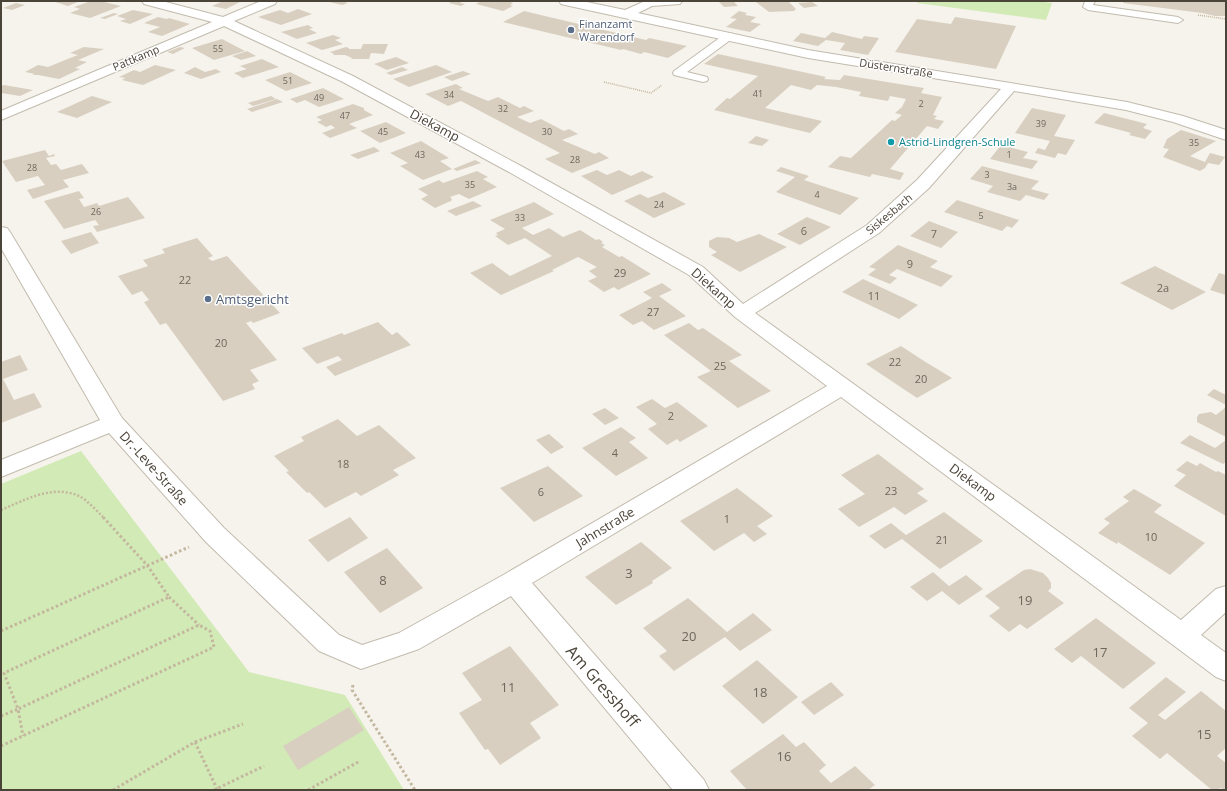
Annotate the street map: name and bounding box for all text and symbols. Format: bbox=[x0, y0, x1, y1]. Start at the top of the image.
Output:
place label: Finanzamt Warendorf bbox=[579, 16, 636, 44]
marker: Finanzamt Warendorf bbox=[566, 25, 576, 35]
street label: Pattkamp bbox=[110, 41, 162, 74]
house number: 55 bbox=[213, 42, 223, 55]
street label: Düsternstraße bbox=[858, 54, 934, 81]
house number: 51 bbox=[283, 74, 293, 87]
house number: 41 bbox=[753, 87, 763, 100]
house number: 34 bbox=[444, 88, 454, 101]
house number: 49 bbox=[314, 91, 324, 104]
house number: 2 bbox=[918, 97, 924, 110]
house number: 32 bbox=[498, 102, 508, 115]
street label: Diekamp bbox=[407, 104, 463, 146]
house number: 47 bbox=[340, 109, 350, 122]
house number: 39 bbox=[1036, 117, 1046, 130]
house number: 45 bbox=[378, 125, 388, 138]
house number: 30 bbox=[542, 125, 552, 138]
place label: Astrid-Lindgren-Schule bbox=[899, 134, 1015, 149]
house number: 35 bbox=[1189, 136, 1199, 149]
marker: Astrid-Lindgren-Schule bbox=[886, 137, 896, 147]
house number: 43 bbox=[415, 148, 425, 161]
house number: 1 bbox=[1006, 148, 1012, 161]
house number: 28 bbox=[570, 153, 580, 166]
house number: 28 bbox=[27, 161, 37, 174]
house number: 3 bbox=[984, 168, 990, 181]
house number: 35 bbox=[465, 178, 475, 191]
house number: 3a bbox=[1007, 180, 1017, 193]
house number: 4 bbox=[814, 188, 820, 201]
street label: Siskesbach bbox=[862, 190, 915, 237]
house number: 24 bbox=[654, 198, 664, 211]
house number: 26 bbox=[91, 205, 101, 218]
house number: 5 bbox=[978, 209, 984, 222]
house number: 33 bbox=[515, 211, 525, 224]
house number: 6 bbox=[801, 223, 807, 238]
house number: 7 bbox=[931, 226, 937, 241]
house number: 9 bbox=[907, 256, 913, 271]
street label: Diekamp bbox=[688, 263, 740, 313]
house number: 29 bbox=[614, 265, 626, 280]
house number: 22 bbox=[179, 272, 191, 287]
house number: 2a bbox=[1157, 280, 1169, 295]
house number: 11 bbox=[868, 288, 880, 303]
place label: Amtsgericht bbox=[216, 290, 289, 308]
marker: Amtsgericht bbox=[203, 294, 213, 304]
house number: 27 bbox=[647, 304, 659, 319]
house number: 20 bbox=[215, 335, 227, 350]
house number: 22 bbox=[889, 354, 901, 369]
house number: 25 bbox=[714, 358, 726, 373]
house number: 20 bbox=[915, 371, 927, 386]
house number: 2 bbox=[668, 408, 674, 423]
street label: Dr.-Leve-Straße bbox=[116, 427, 192, 509]
house number: 4 bbox=[612, 445, 619, 460]
house number: 18 bbox=[337, 456, 349, 471]
street label: Diekamp bbox=[946, 459, 1000, 505]
house number: 23 bbox=[885, 483, 897, 498]
house number: 6 bbox=[538, 484, 544, 499]
street label: Jahnstraße bbox=[571, 502, 638, 553]
house number: 1 bbox=[724, 511, 730, 526]
house number: 10 bbox=[1145, 529, 1157, 544]
house number: 21 bbox=[936, 532, 948, 547]
house number: 3 bbox=[625, 564, 633, 582]
house number: 8 bbox=[379, 571, 387, 589]
house number: 19 bbox=[1018, 591, 1032, 609]
house number: 20 bbox=[682, 627, 696, 645]
street label: Am Gresshoff bbox=[561, 640, 645, 733]
house number: 17 bbox=[1093, 643, 1107, 661]
house number: 11 bbox=[501, 678, 515, 696]
house number: 18 bbox=[753, 683, 767, 701]
house number: 15 bbox=[1197, 725, 1211, 743]
house number: 16 bbox=[777, 747, 791, 765]

